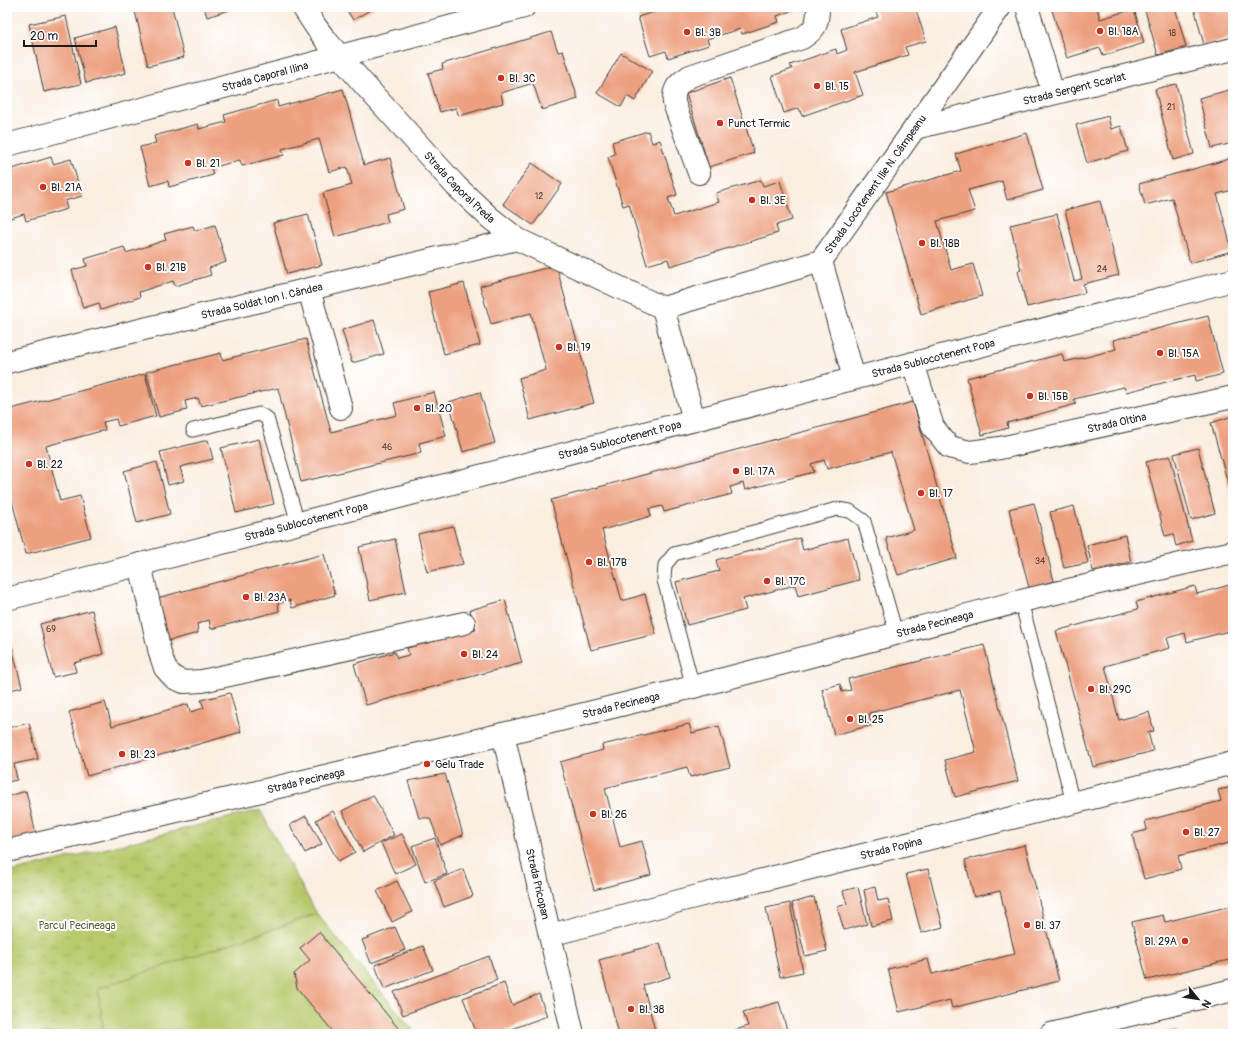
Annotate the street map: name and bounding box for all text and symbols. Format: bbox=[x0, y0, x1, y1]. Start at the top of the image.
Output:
scale bar bbox=[24, 22, 96, 48]
place label: Bl. 18A bbox=[1108, 25, 1139, 38]
place label: Bl. 3B bbox=[695, 26, 721, 39]
marker: Bl. 18A bbox=[1095, 26, 1105, 36]
marker: Bl. 3B bbox=[682, 27, 692, 37]
house number: 18 bbox=[1168, 28, 1176, 39]
text: 20 m bbox=[30, 29, 59, 44]
street label: Strada Caporal Ilina bbox=[220, 59, 310, 94]
street label: Strada Sergent Scarlat bbox=[1022, 70, 1127, 108]
place label: Bl. 3C bbox=[509, 72, 536, 85]
marker: Bl. 3C bbox=[496, 73, 506, 83]
place label: Bl. 15 bbox=[825, 80, 849, 93]
marker: Bl. 15 bbox=[812, 81, 822, 91]
house number: 21 bbox=[1167, 102, 1175, 113]
street label: Strada Locotenent Ilie N. Câmpeanu bbox=[822, 112, 929, 257]
place label: Punct Termic bbox=[728, 117, 791, 130]
marker: Punct Termic bbox=[715, 118, 725, 128]
street label: Strada Caporal Preda bbox=[421, 149, 497, 226]
place label: Bl. 21 bbox=[196, 157, 220, 170]
marker: Bl. 21 bbox=[183, 158, 193, 168]
place label: Bl. 21A bbox=[51, 181, 82, 194]
marker: Bl. 21A bbox=[38, 182, 48, 192]
house number: 12 bbox=[535, 191, 543, 202]
place label: Bl. 3E bbox=[760, 194, 786, 207]
marker: Bl. 3E bbox=[747, 195, 757, 205]
place label: Bl. 18B bbox=[930, 237, 960, 250]
marker: Bl. 18B bbox=[917, 238, 927, 248]
place label: Bl. 21B bbox=[156, 261, 186, 274]
marker: Bl. 21B bbox=[143, 262, 153, 272]
house number: 24 bbox=[1097, 264, 1108, 275]
street label: Strada Soldat Ion I. Cândea bbox=[200, 280, 324, 322]
street label: Strada Sublocotenent Popa bbox=[870, 336, 996, 381]
place label: Bl. 19 bbox=[567, 341, 591, 354]
marker: Bl. 19 bbox=[554, 342, 564, 352]
place label: Bl. 15A bbox=[1168, 347, 1199, 360]
marker: Bl. 15A bbox=[1155, 348, 1165, 358]
place label: Bl. 15B bbox=[1038, 390, 1068, 403]
marker: Bl. 15B bbox=[1025, 391, 1035, 401]
place label: Bl. 20 bbox=[425, 402, 452, 415]
marker: Bl. 20 bbox=[412, 403, 422, 413]
street label: Strada Oltina bbox=[1086, 410, 1148, 436]
street label: Strada Sublocotenent Popa bbox=[557, 418, 683, 462]
house number: 46 bbox=[382, 442, 392, 453]
place label: Bl. 22 bbox=[37, 458, 63, 471]
marker: Bl. 22 bbox=[24, 459, 34, 469]
place label: Bl. 17A bbox=[744, 465, 775, 478]
marker: Bl. 17A bbox=[731, 466, 741, 476]
place label: Bl. 17 bbox=[929, 487, 953, 500]
marker: Bl. 17 bbox=[916, 488, 926, 498]
street label: Strada Sublocotenent Popa bbox=[243, 499, 369, 544]
place label: Bl. 17B bbox=[597, 556, 627, 569]
house number: 34 bbox=[1035, 556, 1046, 567]
marker: Bl. 17B bbox=[584, 557, 594, 567]
place label: Bl. 17C bbox=[775, 575, 806, 588]
marker: Bl. 17C bbox=[762, 576, 772, 586]
place label: Bl. 23A bbox=[254, 591, 287, 604]
marker: Bl. 23A bbox=[241, 592, 251, 602]
street label: Strada Pecineaga bbox=[895, 608, 975, 641]
house number: 69 bbox=[46, 624, 56, 635]
place label: Bl. 24 bbox=[472, 648, 499, 661]
marker: Bl. 24 bbox=[459, 649, 469, 659]
place label: Bl. 29C bbox=[1099, 683, 1131, 696]
marker: Bl. 29C bbox=[1086, 684, 1096, 694]
street label: Strada Pecineaga bbox=[581, 690, 661, 721]
place label: Bl. 25 bbox=[858, 713, 884, 726]
marker: Bl. 25 bbox=[845, 714, 855, 724]
place label: Bl. 23 bbox=[130, 748, 156, 761]
marker: Bl. 23 bbox=[117, 749, 127, 759]
place label: Gelu Trade bbox=[435, 758, 485, 771]
marker: Gelu Trade bbox=[422, 759, 432, 769]
street label: Strada Pecineaga bbox=[266, 766, 346, 796]
place label: Bl. 26 bbox=[601, 808, 627, 821]
marker: Bl. 26 bbox=[588, 809, 598, 819]
place label: Bl. 27 bbox=[1194, 826, 1220, 839]
marker: Bl. 27 bbox=[1181, 827, 1191, 837]
street label: Strada Popina bbox=[859, 835, 924, 862]
street label: Strada Pricopan bbox=[523, 847, 552, 921]
park label: Parcul Pecineaga bbox=[38, 919, 116, 932]
place label: Bl. 37 bbox=[1035, 919, 1061, 932]
marker: Bl. 37 bbox=[1022, 920, 1032, 930]
place label: Bl. 29A bbox=[1144, 935, 1177, 948]
marker: Bl. 29A bbox=[1180, 936, 1190, 946]
north arrow bbox=[1178, 979, 1218, 1019]
text: N bbox=[1198, 997, 1214, 1011]
place label: Bl. 38 bbox=[639, 1003, 665, 1016]
marker: Bl. 38 bbox=[626, 1004, 636, 1014]

